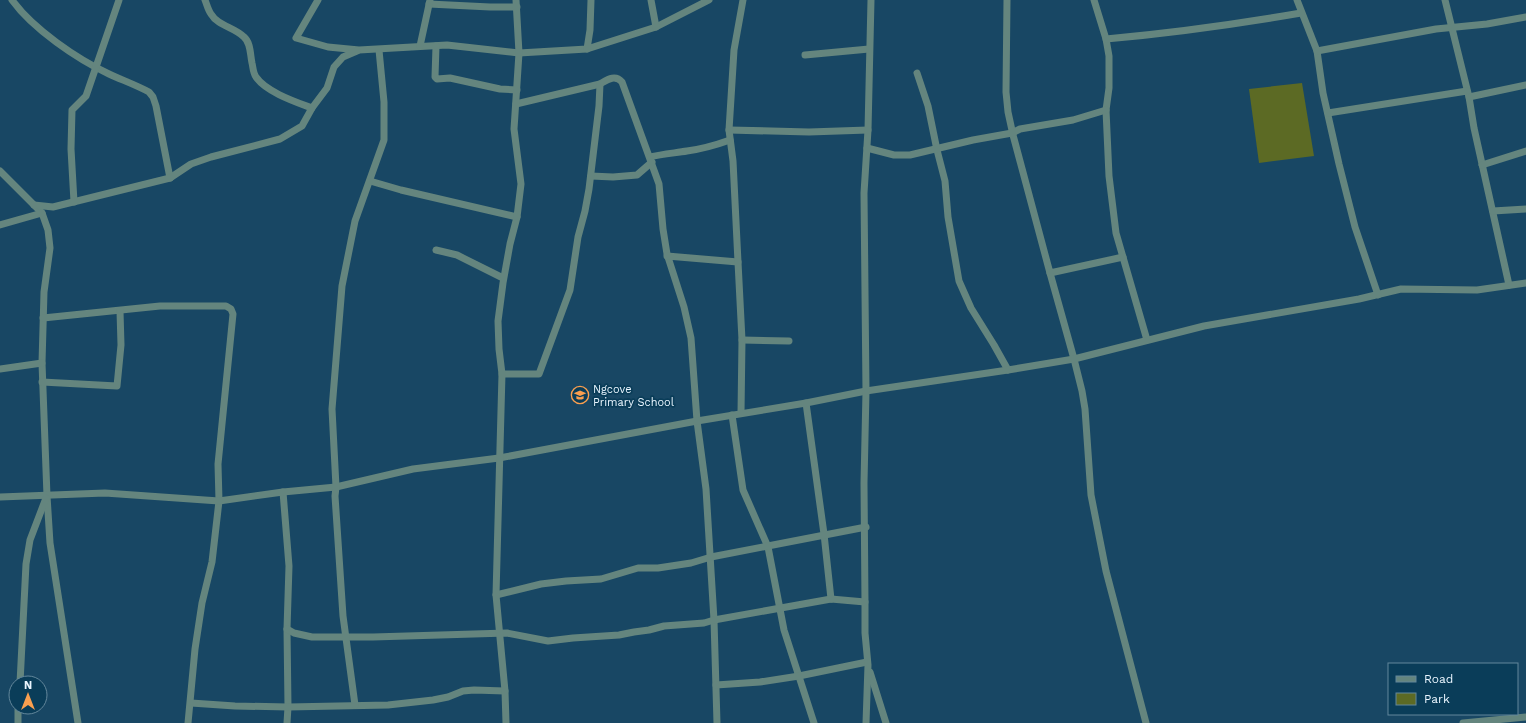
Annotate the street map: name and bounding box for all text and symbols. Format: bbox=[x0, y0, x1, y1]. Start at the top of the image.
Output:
place label: Ngcove Primary School bbox=[593, 383, 675, 409]
school or university icon: Ngcove Primary School bbox=[570, 385, 590, 405]
legend bbox=[1388, 663, 1518, 715]
text: Road bbox=[1424, 672, 1453, 686]
north arrow bbox=[8, 675, 48, 715]
text: N bbox=[24, 679, 32, 692]
text: Park bbox=[1424, 692, 1450, 706]

